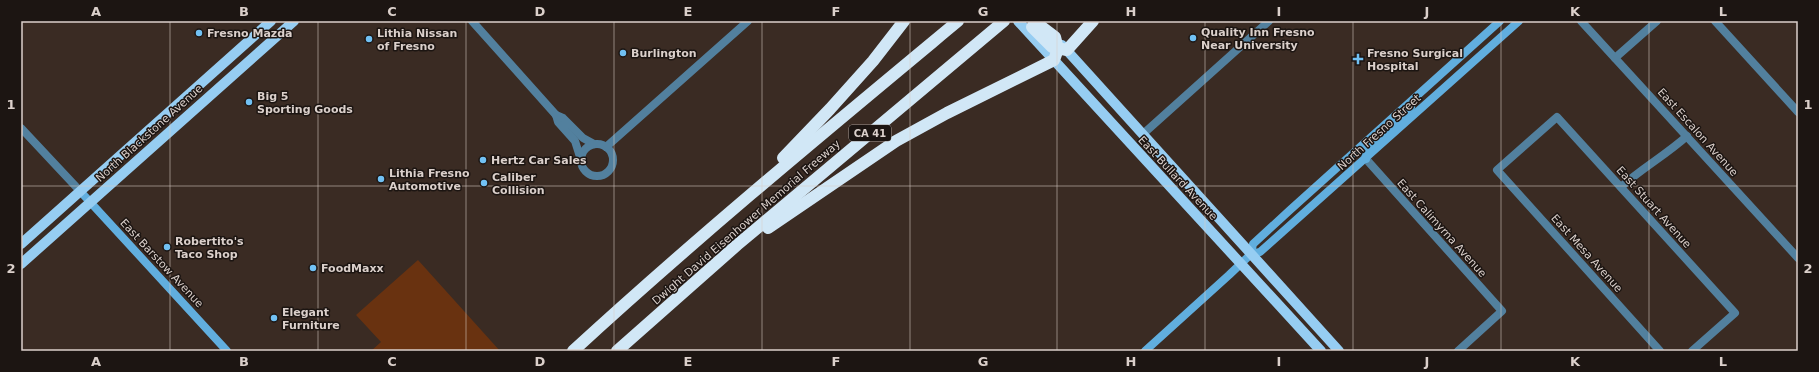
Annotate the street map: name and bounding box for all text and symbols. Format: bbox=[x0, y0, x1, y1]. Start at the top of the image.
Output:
text: A bbox=[91, 4, 101, 19]
text: B bbox=[239, 4, 249, 19]
text: C bbox=[387, 4, 397, 19]
text: D bbox=[535, 4, 546, 19]
text: E bbox=[684, 4, 692, 19]
text: F bbox=[832, 4, 840, 19]
text: G bbox=[978, 4, 988, 19]
text: H bbox=[1126, 4, 1136, 19]
text: I bbox=[1277, 4, 1281, 19]
text: J bbox=[1424, 4, 1429, 19]
text: K bbox=[1570, 4, 1581, 19]
text: L bbox=[1719, 4, 1727, 19]
place label: Quality Inn Fresno Near University bbox=[1201, 26, 1315, 52]
place label: Fresno Mazda bbox=[207, 27, 293, 40]
place label: Lithia Nissan of Fresno bbox=[377, 27, 457, 53]
marker: Fresno Mazda bbox=[194, 28, 204, 38]
marker: Quality Inn Fresno Near University bbox=[1188, 33, 1198, 43]
marker: Lithia Nissan of Fresno bbox=[364, 34, 374, 44]
place label: Burlington bbox=[631, 47, 697, 60]
place label: Fresno Surgical Hospital bbox=[1367, 47, 1463, 73]
marker: Burlington bbox=[618, 48, 628, 58]
marker: Fresno Surgical Hospital bbox=[1352, 53, 1364, 65]
street label: North Blackstone Avenue bbox=[93, 82, 205, 185]
street label: East Escalon Avenue bbox=[1655, 86, 1741, 179]
place label: Big 5 Sporting Goods bbox=[257, 90, 353, 116]
street label: North Fresno Street bbox=[1335, 91, 1424, 173]
text: 1 bbox=[6, 97, 16, 112]
marker: Big 5 Sporting Goods bbox=[244, 97, 254, 107]
text: 1 bbox=[1803, 97, 1813, 112]
road number: CA 41 bbox=[849, 125, 891, 141]
street label: East Bullard Avenue bbox=[1135, 134, 1220, 223]
street label: Dwight David Eisenhower Memorial Freeway bbox=[650, 137, 843, 308]
place label: Hertz Car Sales bbox=[491, 154, 587, 167]
marker: Hertz Car Sales bbox=[478, 155, 488, 165]
street label: East Stuart Avenue bbox=[1614, 164, 1694, 251]
place label: Lithia Fresno Automotive bbox=[389, 167, 470, 193]
place label: Caliber Collision bbox=[492, 171, 545, 197]
marker: Lithia Fresno Automotive bbox=[376, 174, 386, 184]
street label: East Calimyrna Avenue bbox=[1394, 177, 1489, 280]
marker: Caliber Collision bbox=[479, 178, 489, 188]
street label: East Mesa Avenue bbox=[1548, 212, 1625, 295]
street label: East Barstow Avenue bbox=[117, 216, 206, 310]
place label: Robertito's Taco Shop bbox=[175, 235, 244, 261]
marker: Robertito's Taco Shop bbox=[162, 242, 172, 252]
text: 2 bbox=[6, 261, 16, 276]
text: 2 bbox=[1803, 261, 1813, 276]
place label: FoodMaxx bbox=[321, 262, 384, 275]
marker: FoodMaxx bbox=[308, 263, 318, 273]
place label: Elegant Furniture bbox=[282, 306, 340, 332]
marker: Elegant Furniture bbox=[269, 313, 279, 323]
text: A bbox=[91, 354, 101, 369]
text: B bbox=[239, 354, 249, 369]
text: C bbox=[387, 354, 397, 369]
text: D bbox=[535, 354, 546, 369]
text: E bbox=[684, 354, 692, 369]
text: F bbox=[832, 354, 840, 369]
text: G bbox=[978, 354, 988, 369]
text: H bbox=[1126, 354, 1136, 369]
text: I bbox=[1277, 354, 1281, 369]
text: J bbox=[1424, 354, 1429, 369]
text: K bbox=[1570, 354, 1581, 369]
text: L bbox=[1719, 354, 1727, 369]

